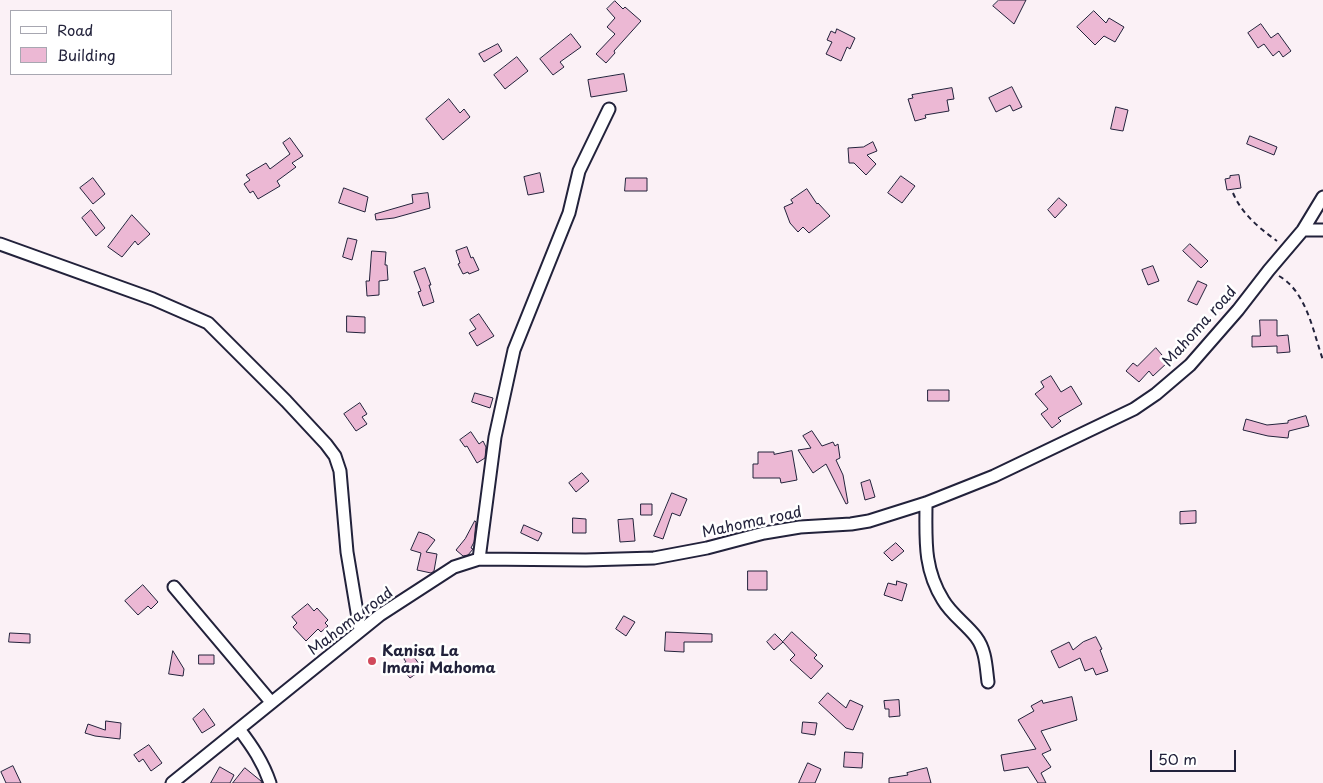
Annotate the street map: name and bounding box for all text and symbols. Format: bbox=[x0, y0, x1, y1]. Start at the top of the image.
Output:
legend bbox=[10, 10, 172, 75]
text: Road bbox=[57, 18, 93, 41]
text: Building bbox=[57, 43, 116, 66]
street label: Mahoma road bbox=[1159, 283, 1241, 371]
street label: Mahoma road bbox=[700, 504, 804, 542]
street label: Mahoma road bbox=[305, 584, 397, 660]
place label: Kanisa La Imani Mahoma bbox=[382, 643, 496, 678]
marker: Kanisa La Imani Mahoma bbox=[366, 655, 378, 667]
scale bar bbox=[1153, 740, 1239, 772]
text: 50 m bbox=[1158, 747, 1197, 770]

